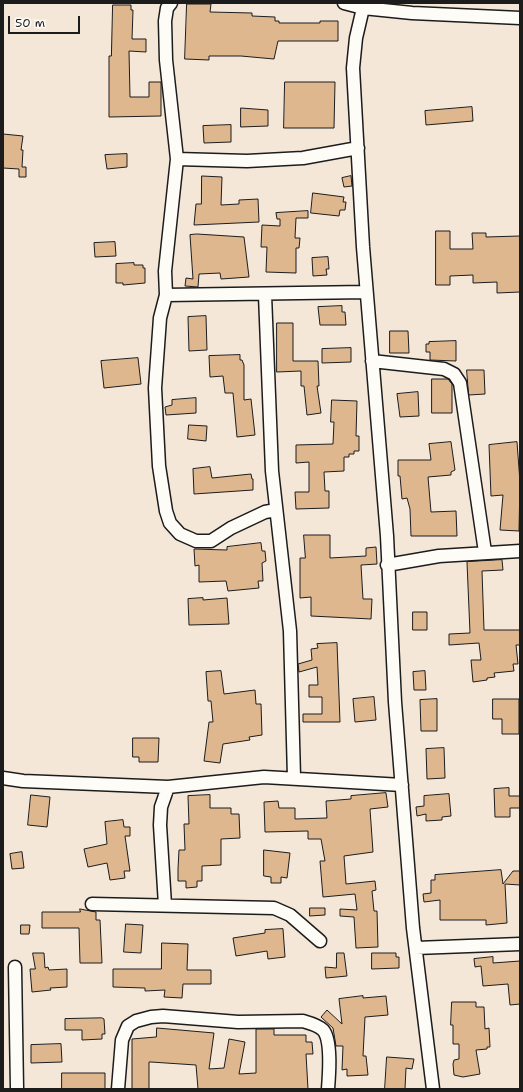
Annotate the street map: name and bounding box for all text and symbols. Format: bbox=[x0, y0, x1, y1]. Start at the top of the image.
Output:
scale bar bbox=[10, 8, 82, 34]
text: 50 m bbox=[15, 15, 45, 31]

